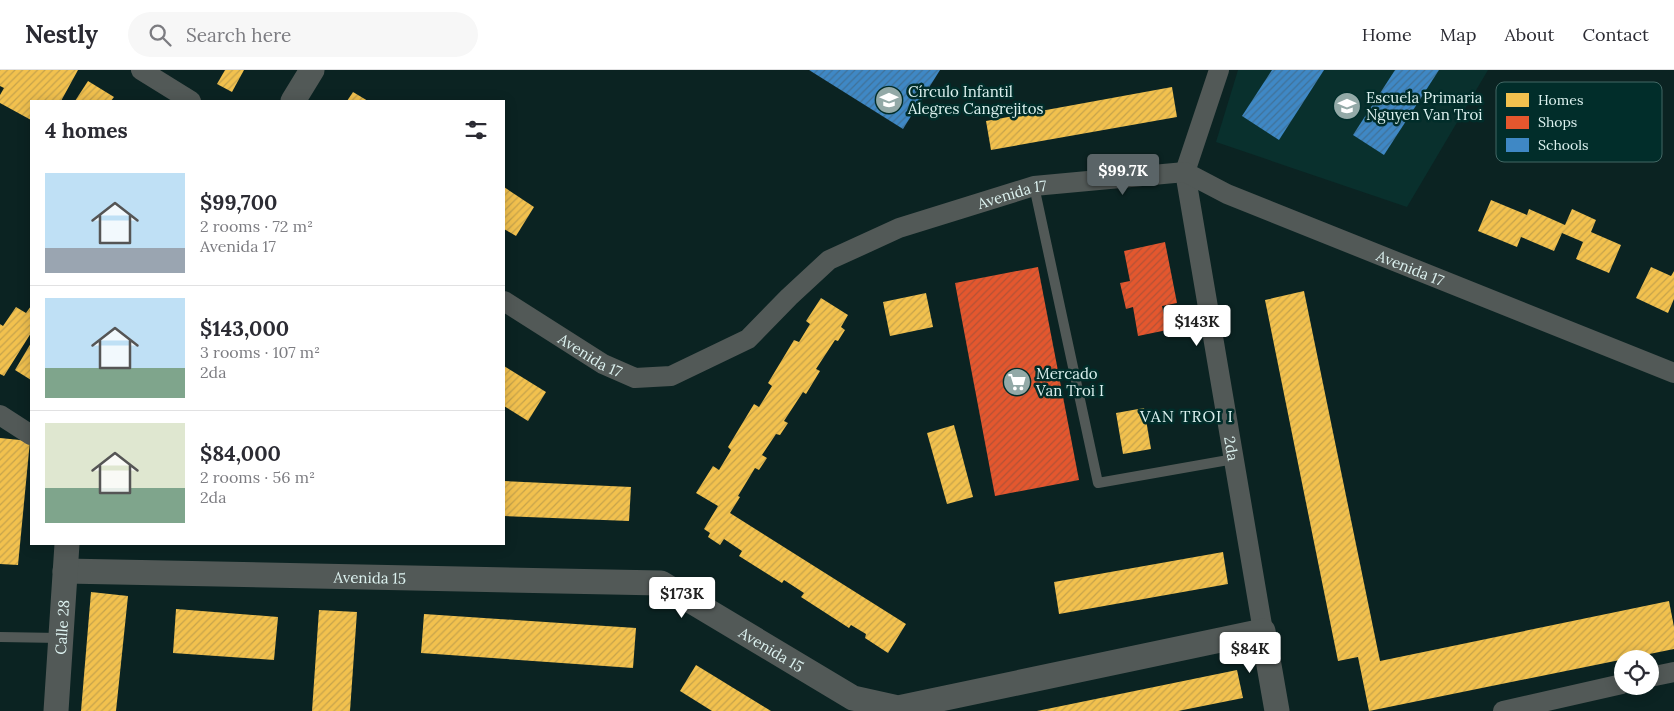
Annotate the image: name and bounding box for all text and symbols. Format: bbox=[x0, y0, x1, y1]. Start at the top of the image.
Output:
search box bbox=[128, 12, 478, 57]
text: Nestly bbox=[25, 19, 98, 50]
icon: search bbox=[146, 21, 174, 49]
text: Search here bbox=[186, 23, 291, 47]
text: Home bbox=[1362, 23, 1412, 46]
text: Map bbox=[1440, 23, 1476, 46]
text: About bbox=[1504, 23, 1554, 46]
text: Contact bbox=[1582, 23, 1649, 46]
place label: Círculo Infantil Alegres Cangrejitos bbox=[907, 82, 1043, 118]
legend bbox=[1496, 82, 1662, 162]
school or university icon: Círculo Infantil Alegres Cangrejitos bbox=[874, 85, 904, 115]
place label: Escuela Primaria Nguyen Van Troi bbox=[1366, 88, 1483, 124]
school or university icon: Escuela Primaria Nguyen Van Troi bbox=[1332, 91, 1362, 121]
text: Homes bbox=[1538, 91, 1583, 109]
text: Shops bbox=[1538, 113, 1577, 131]
icon: filters bbox=[462, 116, 490, 144]
text: 4 homes bbox=[45, 117, 128, 144]
text: Schools bbox=[1538, 136, 1588, 154]
pin: $99.7K bbox=[1082, 154, 1164, 196]
text: $99.7K bbox=[1098, 160, 1148, 180]
street label: Avenida 17 bbox=[974, 175, 1047, 213]
text: $99,700 bbox=[200, 189, 277, 216]
icon: home bbox=[85, 193, 145, 253]
text: 2 rooms · 72 m² bbox=[200, 216, 313, 236]
text: Avenida 17 bbox=[200, 236, 276, 256]
street label: Avenida 17 bbox=[1373, 245, 1447, 290]
pin: $143K bbox=[1162, 304, 1232, 347]
text: $143K bbox=[1174, 311, 1220, 331]
text: $143,000 bbox=[200, 315, 289, 342]
icon: home bbox=[85, 318, 145, 378]
street label: Avenida 17 bbox=[554, 328, 625, 381]
text: 3 rooms · 107 m² bbox=[200, 342, 320, 362]
text: 2da bbox=[200, 362, 226, 382]
place label: Mercado Van Troi I bbox=[1035, 364, 1104, 400]
supermarket icon: Mercado Van Troi I bbox=[1002, 367, 1032, 397]
district label: VAN TROI I bbox=[1139, 406, 1234, 426]
street label: 2da bbox=[1221, 435, 1243, 463]
text: $84,000 bbox=[200, 440, 281, 467]
icon: home bbox=[85, 443, 145, 503]
text: 2 rooms · 56 m² bbox=[200, 467, 315, 487]
text: 2da bbox=[200, 487, 226, 507]
street label: Avenida 15 bbox=[333, 567, 406, 587]
pin: $173K bbox=[647, 576, 717, 619]
text: $173K bbox=[660, 583, 704, 603]
street label: Calle 28 bbox=[50, 599, 73, 655]
street label: Avenida 15 bbox=[735, 622, 808, 676]
pin: $84K bbox=[1220, 632, 1280, 674]
text: $84K bbox=[1231, 638, 1269, 658]
map controls bbox=[1614, 650, 1659, 695]
button: locate bbox=[1614, 650, 1659, 695]

